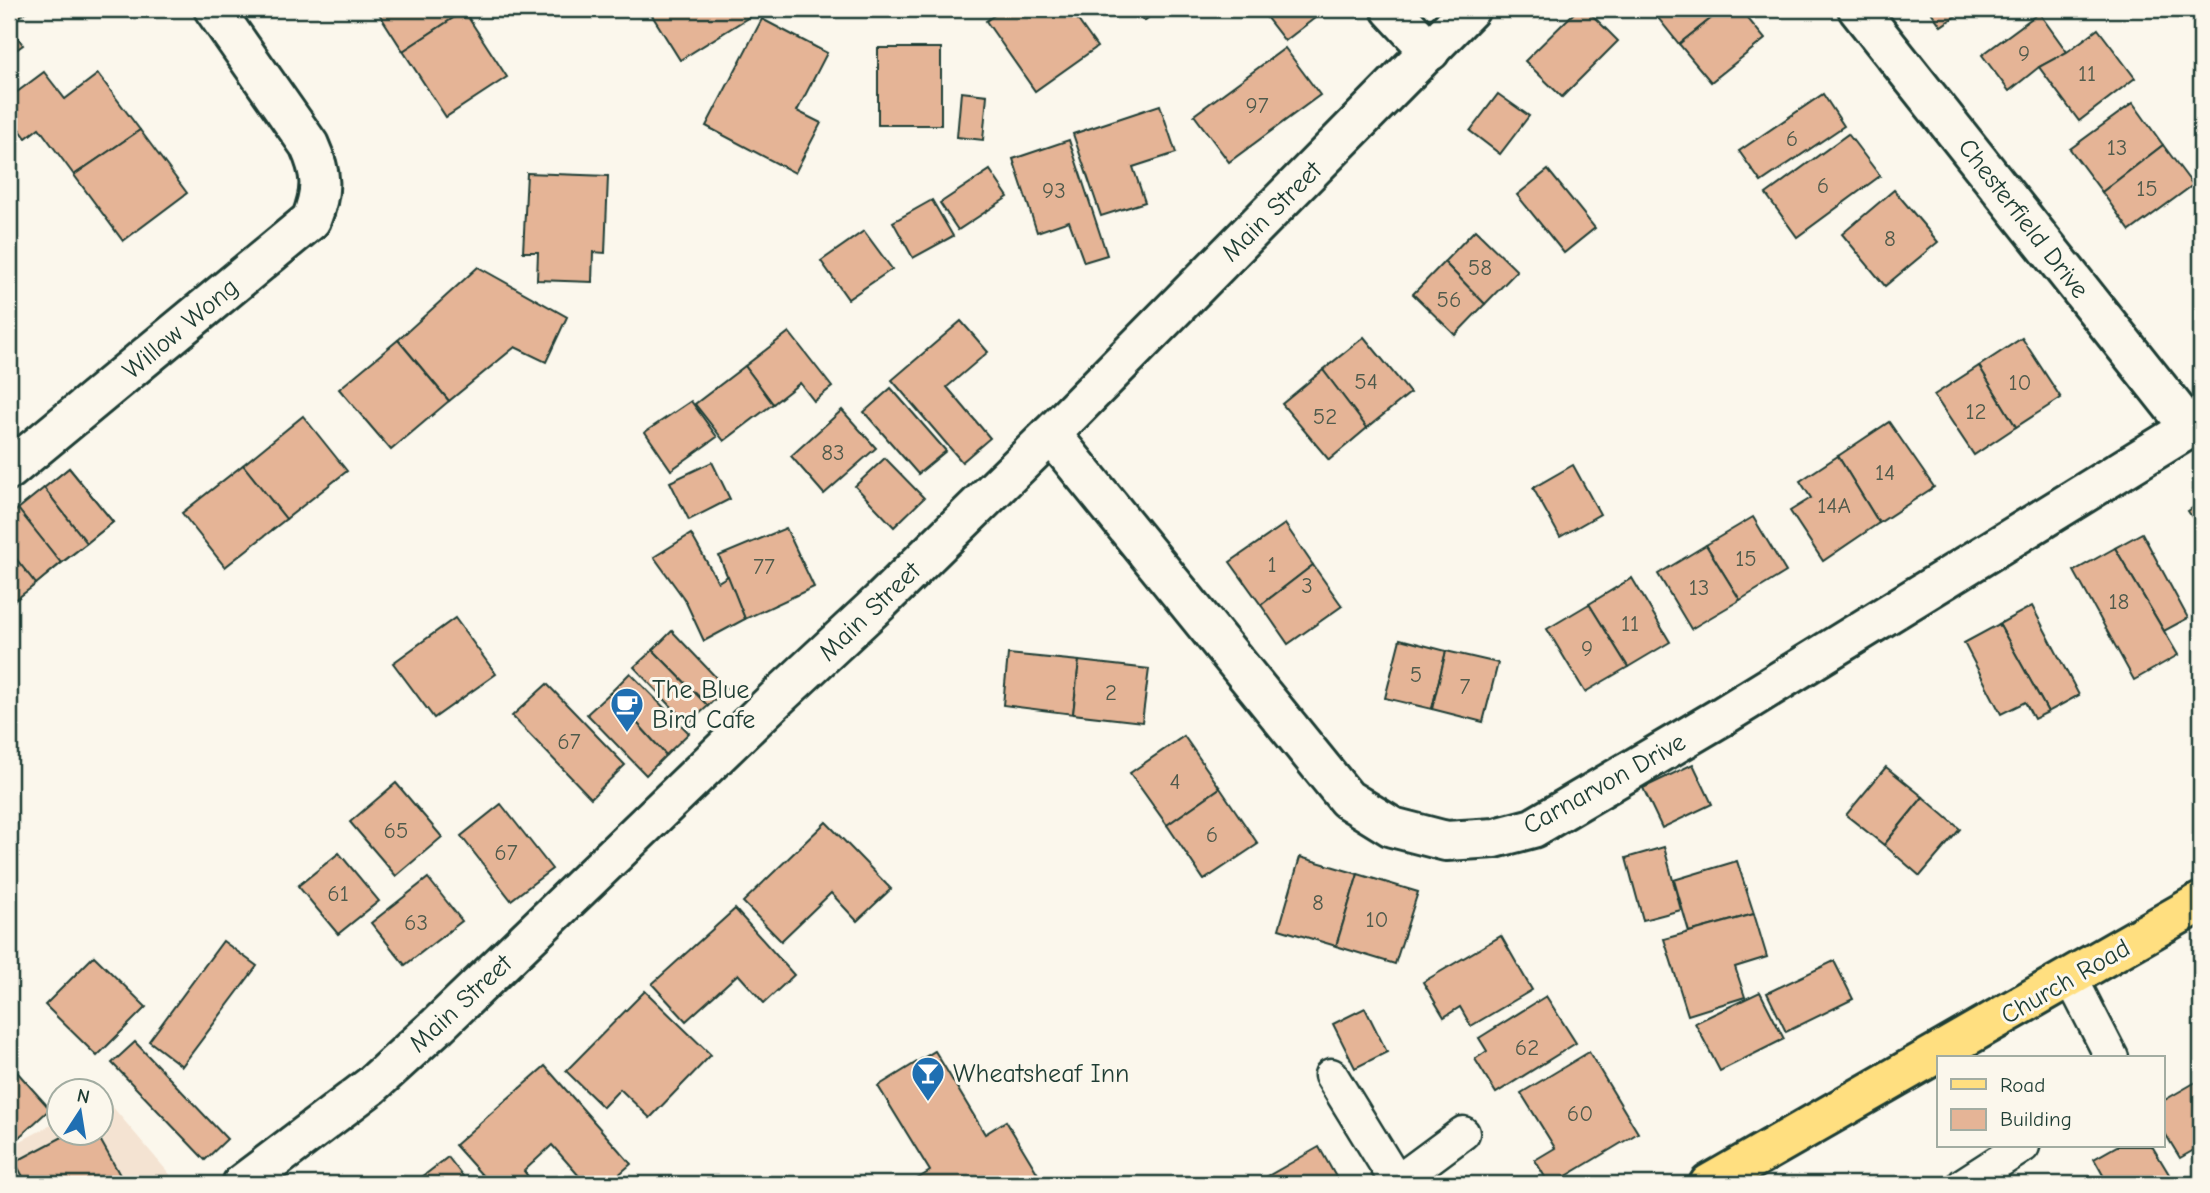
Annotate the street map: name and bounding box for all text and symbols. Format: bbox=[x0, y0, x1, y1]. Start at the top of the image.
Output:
house number: 9 bbox=[2018, 40, 2030, 67]
house number: 11 bbox=[2078, 60, 2096, 87]
house number: 97 bbox=[1245, 92, 1269, 119]
house number: 6 bbox=[1786, 125, 1798, 152]
street label: Chesterfield Drive bbox=[1952, 133, 2095, 304]
house number: 13 bbox=[2107, 134, 2127, 161]
street label: Main Street bbox=[1215, 154, 1329, 268]
house number: 6 bbox=[1817, 172, 1829, 199]
house number: 15 bbox=[2136, 175, 2158, 202]
house number: 93 bbox=[1042, 177, 1066, 204]
house number: 8 bbox=[1884, 225, 1896, 252]
house number: 58 bbox=[1468, 254, 1492, 281]
street label: Willow Wong bbox=[117, 272, 244, 386]
house number: 56 bbox=[1437, 286, 1461, 313]
house number: 54 bbox=[1354, 368, 1378, 395]
house number: 10 bbox=[2008, 369, 2032, 396]
house number: 12 bbox=[1965, 398, 1987, 425]
house number: 52 bbox=[1313, 403, 1337, 430]
house number: 83 bbox=[821, 439, 845, 466]
house number: 14 bbox=[1875, 459, 1895, 486]
house number: 14A bbox=[1817, 492, 1851, 519]
house number: 15 bbox=[1735, 545, 1757, 572]
house number: 1 bbox=[1267, 551, 1277, 578]
house number: 77 bbox=[753, 553, 775, 580]
street label: Main Street bbox=[813, 555, 928, 667]
house number: 3 bbox=[1301, 572, 1313, 599]
house number: 13 bbox=[1689, 574, 1709, 601]
house number: 18 bbox=[2109, 588, 2129, 615]
house number: 11 bbox=[1621, 610, 1639, 637]
house number: 9 bbox=[1581, 635, 1593, 662]
house number: 5 bbox=[1410, 661, 1422, 688]
house number: 7 bbox=[1460, 673, 1471, 700]
place label: The Blue Bird Cafe bbox=[652, 675, 755, 735]
house number: 2 bbox=[1105, 679, 1117, 706]
cafe icon: The Blue Bird Cafe bbox=[608, 685, 646, 734]
street label: Carnarvon Drive bbox=[1518, 727, 1691, 841]
house number: 67 bbox=[557, 728, 581, 755]
house number: 4 bbox=[1169, 768, 1181, 795]
house number: 65 bbox=[384, 817, 408, 844]
house number: 6 bbox=[1206, 821, 1218, 848]
house number: 67 bbox=[494, 839, 518, 866]
house number: 61 bbox=[327, 880, 349, 907]
house number: 8 bbox=[1312, 889, 1324, 916]
house number: 10 bbox=[1365, 906, 1389, 933]
house number: 63 bbox=[404, 909, 428, 936]
street label: Church Road bbox=[1996, 933, 2135, 1031]
street label: Main Street bbox=[403, 948, 519, 1059]
house number: 62 bbox=[1515, 1034, 1539, 1061]
bar icon: Wheatsheaf Inn bbox=[909, 1054, 947, 1103]
legend bbox=[1937, 1056, 2164, 1148]
place label: Wheatsheaf Inn bbox=[953, 1059, 1129, 1089]
text: Road bbox=[2000, 1073, 2045, 1097]
north arrow bbox=[46, 1078, 116, 1148]
text: N bbox=[75, 1084, 92, 1108]
house number: 60 bbox=[1567, 1100, 1593, 1127]
text: Building bbox=[2000, 1107, 2072, 1131]

